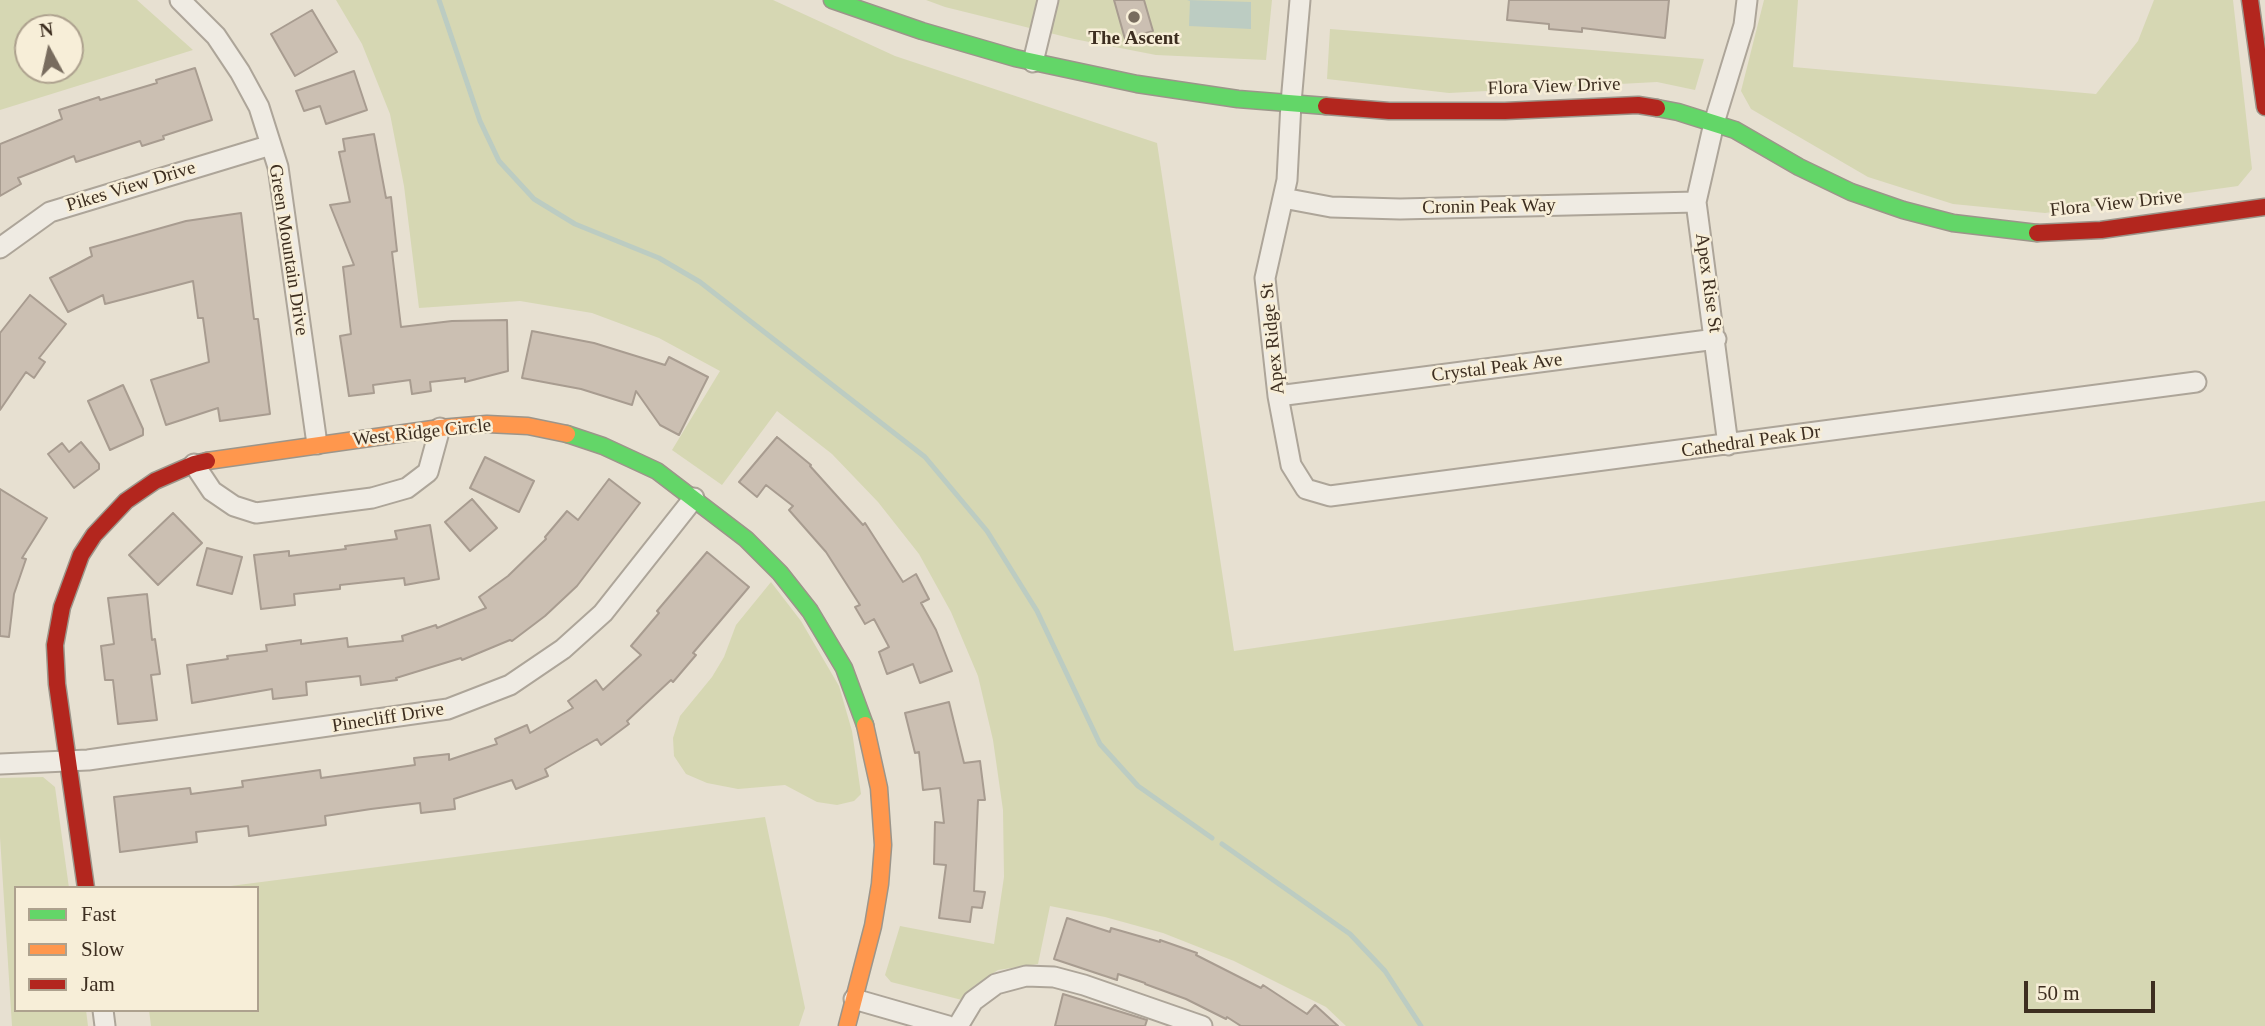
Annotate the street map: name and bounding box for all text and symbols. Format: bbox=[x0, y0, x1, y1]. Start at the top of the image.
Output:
marker: The Ascent bbox=[1126, 9, 1142, 25]
north arrow bbox=[14, 14, 84, 84]
text: N bbox=[38, 18, 55, 41]
place label: The Ascent bbox=[1088, 28, 1180, 50]
street label: Flora View Drive bbox=[1487, 73, 1621, 101]
street label: Pikes View Drive bbox=[64, 157, 198, 217]
street label: Green Mountain Drive bbox=[263, 163, 313, 337]
street label: Flora View Drive bbox=[2049, 186, 2183, 222]
street label: Cronin Peak Way bbox=[1422, 194, 1556, 220]
street label: Apex Rise St bbox=[1690, 232, 1726, 334]
street label: Apex Ridge St bbox=[1256, 282, 1290, 396]
street label: Crystal Peak Ave bbox=[1430, 349, 1564, 387]
street label: West Ridge Circle bbox=[352, 414, 492, 452]
street label: Cathedral Peak Dr bbox=[1680, 421, 1822, 463]
street label: Pinecliff Drive bbox=[330, 698, 446, 738]
legend bbox=[14, 886, 259, 1012]
text: Fast bbox=[81, 902, 116, 926]
text: Slow bbox=[81, 937, 124, 961]
scale bar bbox=[2027, 967, 2158, 1011]
text: Jam bbox=[81, 972, 115, 996]
text: 50 m bbox=[2037, 981, 2080, 1005]

